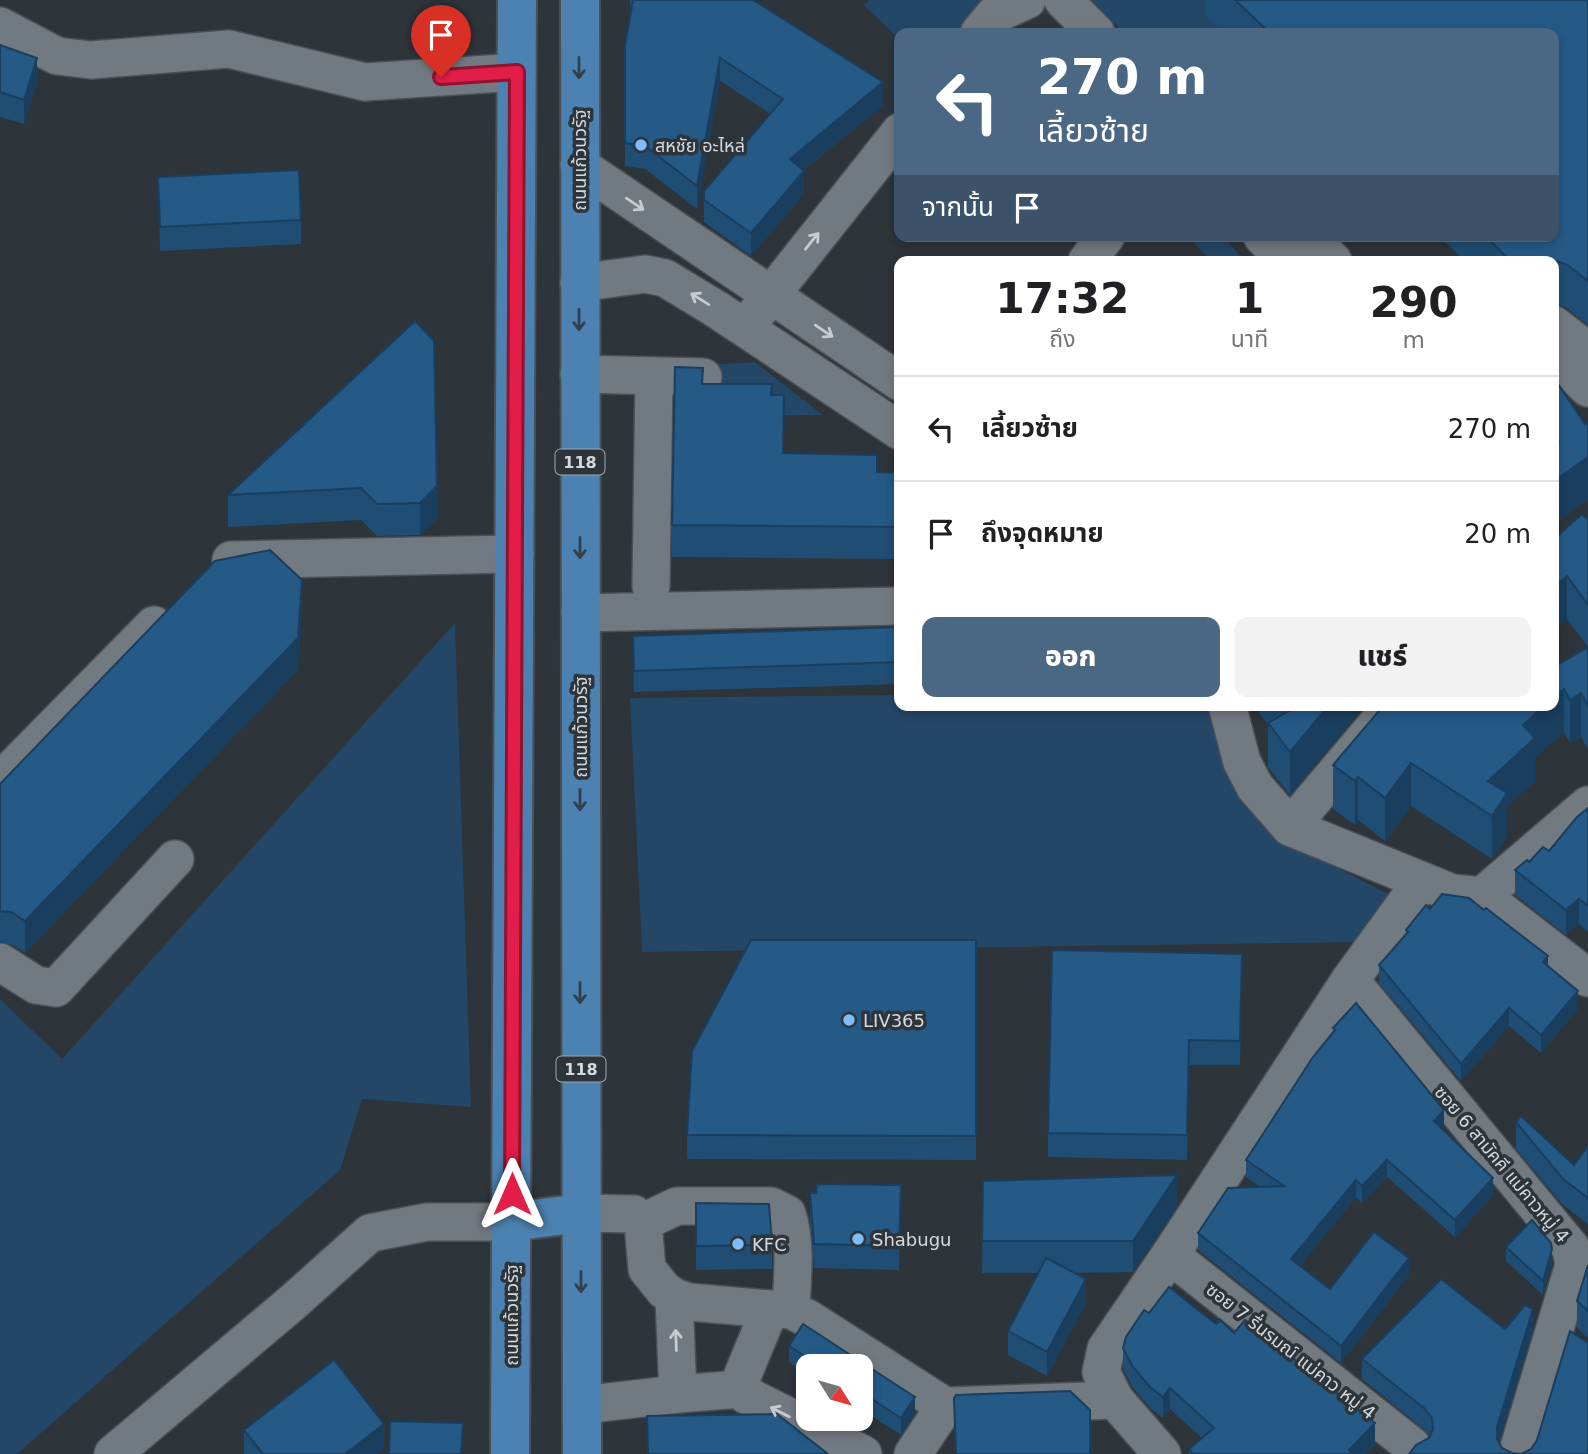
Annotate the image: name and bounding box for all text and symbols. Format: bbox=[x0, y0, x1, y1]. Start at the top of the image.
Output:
pin bbox=[411, 5, 471, 77]
icon: arrive bbox=[422, 16, 460, 54]
text: 270 m bbox=[1037, 49, 1207, 106]
one-way arrow bbox=[573, 56, 586, 79]
icon: left bbox=[922, 56, 1013, 147]
street label: ถนนแก้วนวรัฐ bbox=[569, 109, 590, 211]
text: เลี้ยวซ้าย bbox=[1037, 112, 1149, 150]
place label: สหชัย อะไหล่ bbox=[655, 135, 745, 156]
marker: สหชัย อะไหล่ bbox=[633, 137, 649, 153]
icon: arrive bbox=[1008, 189, 1046, 227]
text: จากนั้น bbox=[922, 192, 994, 222]
one-way arrow bbox=[625, 197, 644, 211]
one-way arrow bbox=[804, 233, 819, 251]
text: 17:32 bbox=[996, 274, 1129, 323]
text: 1 bbox=[1235, 274, 1264, 323]
text: 290 bbox=[1370, 278, 1457, 327]
one-way arrow bbox=[690, 291, 710, 305]
one-way arrow bbox=[572, 308, 586, 331]
one-way arrow bbox=[814, 324, 833, 339]
text: ถึง bbox=[1049, 326, 1075, 352]
text: นาที bbox=[1231, 326, 1268, 352]
text: m bbox=[1402, 327, 1425, 353]
icon: left bbox=[922, 410, 960, 448]
text: เลี้ยวซ้าย bbox=[981, 413, 1078, 443]
text: 270 m bbox=[1448, 414, 1531, 444]
road number: 118 bbox=[556, 449, 604, 475]
icon: arrive bbox=[922, 515, 960, 553]
text: ถึงจุดหมาย bbox=[981, 518, 1104, 548]
text: 20 m bbox=[1464, 519, 1531, 549]
one-way arrow bbox=[573, 536, 587, 559]
button: ออก bbox=[922, 617, 1220, 697]
button: แชร์ bbox=[1234, 617, 1531, 697]
street label: ถนนแก้วนวรัฐ bbox=[570, 676, 591, 778]
one-way arrow bbox=[573, 788, 587, 811]
one-way arrow bbox=[573, 981, 587, 1004]
place label: LIV365 bbox=[863, 1010, 925, 1031]
marker: LIV365 bbox=[841, 1012, 857, 1028]
road number: 118 bbox=[556, 1056, 606, 1082]
street label: ซอย 6 สามัคคี แม่คาวหมู่ 4 bbox=[1429, 1082, 1574, 1248]
position arrow bbox=[475, 1157, 549, 1231]
place label: Shabugu bbox=[872, 1229, 952, 1250]
marker: Shabugu bbox=[850, 1231, 866, 1247]
place label: KFC bbox=[752, 1234, 787, 1255]
marker: KFC bbox=[730, 1236, 746, 1252]
street label: ถนนแก้วนวรัฐ bbox=[501, 1264, 522, 1366]
one-way arrow bbox=[574, 1270, 588, 1293]
street label: ซอย 7 รื่นรมณ์ แม่คาว หมู่ 4 bbox=[1201, 1277, 1381, 1425]
one-way arrow bbox=[670, 1328, 683, 1351]
north arrow bbox=[796, 1354, 873, 1432]
map controls bbox=[796, 1354, 873, 1431]
one-way arrow bbox=[770, 1405, 791, 1419]

